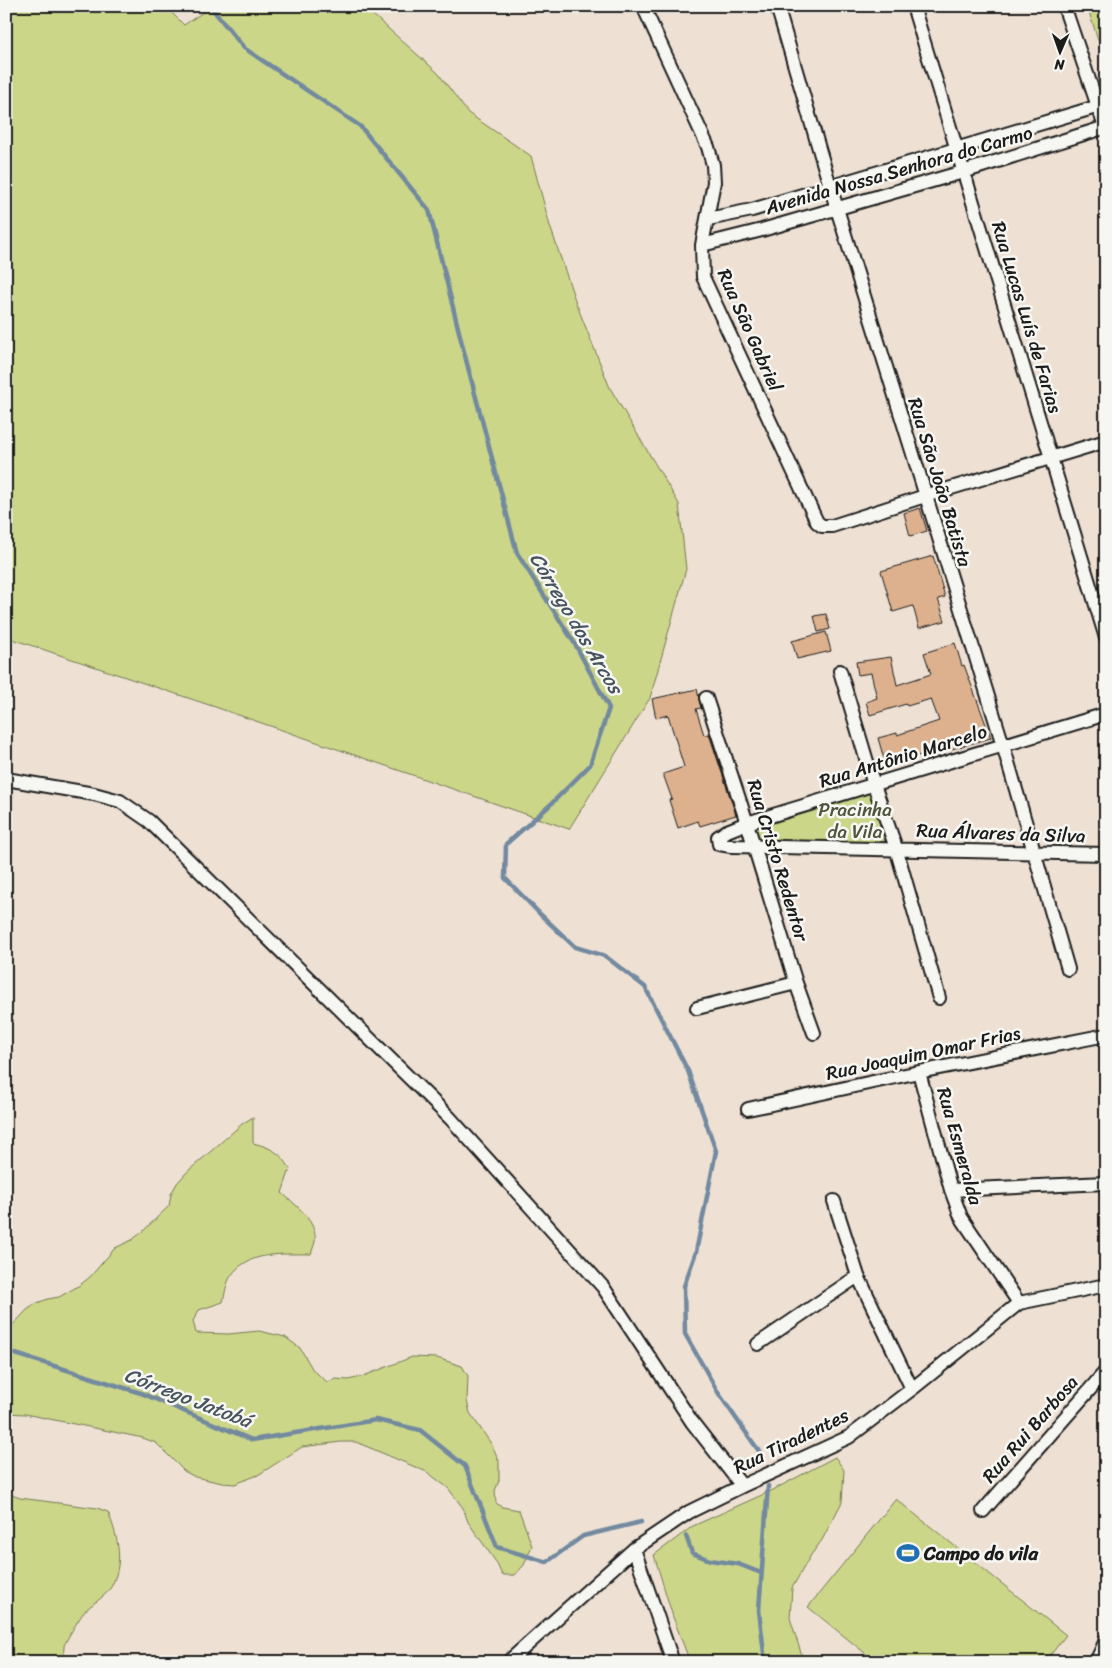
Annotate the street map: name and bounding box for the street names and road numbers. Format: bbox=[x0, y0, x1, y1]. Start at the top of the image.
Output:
street label: Avenida Nossa Senhora do Carmo bbox=[760, 116, 1037, 224]
street label: Rua Lucas Luís de Farias bbox=[982, 217, 1072, 417]
street label: Rua São Gabriel bbox=[708, 263, 792, 397]
street label: Rua São João Batista bbox=[899, 393, 982, 571]
street label: Rua Antônio Marcelo bbox=[815, 715, 991, 797]
street label: Rua Cristo Redentor bbox=[738, 775, 819, 946]
street label: Rua Álvares da Silva bbox=[916, 814, 1087, 852]
street label: Rua Joaquim Omar Frias bbox=[823, 1016, 1024, 1090]
street label: Rua Esmeralda bbox=[927, 1083, 993, 1209]
street label: Rua Rui Barbosa bbox=[973, 1367, 1087, 1491]
street label: Rua Tiradentes bbox=[728, 1399, 855, 1483]

